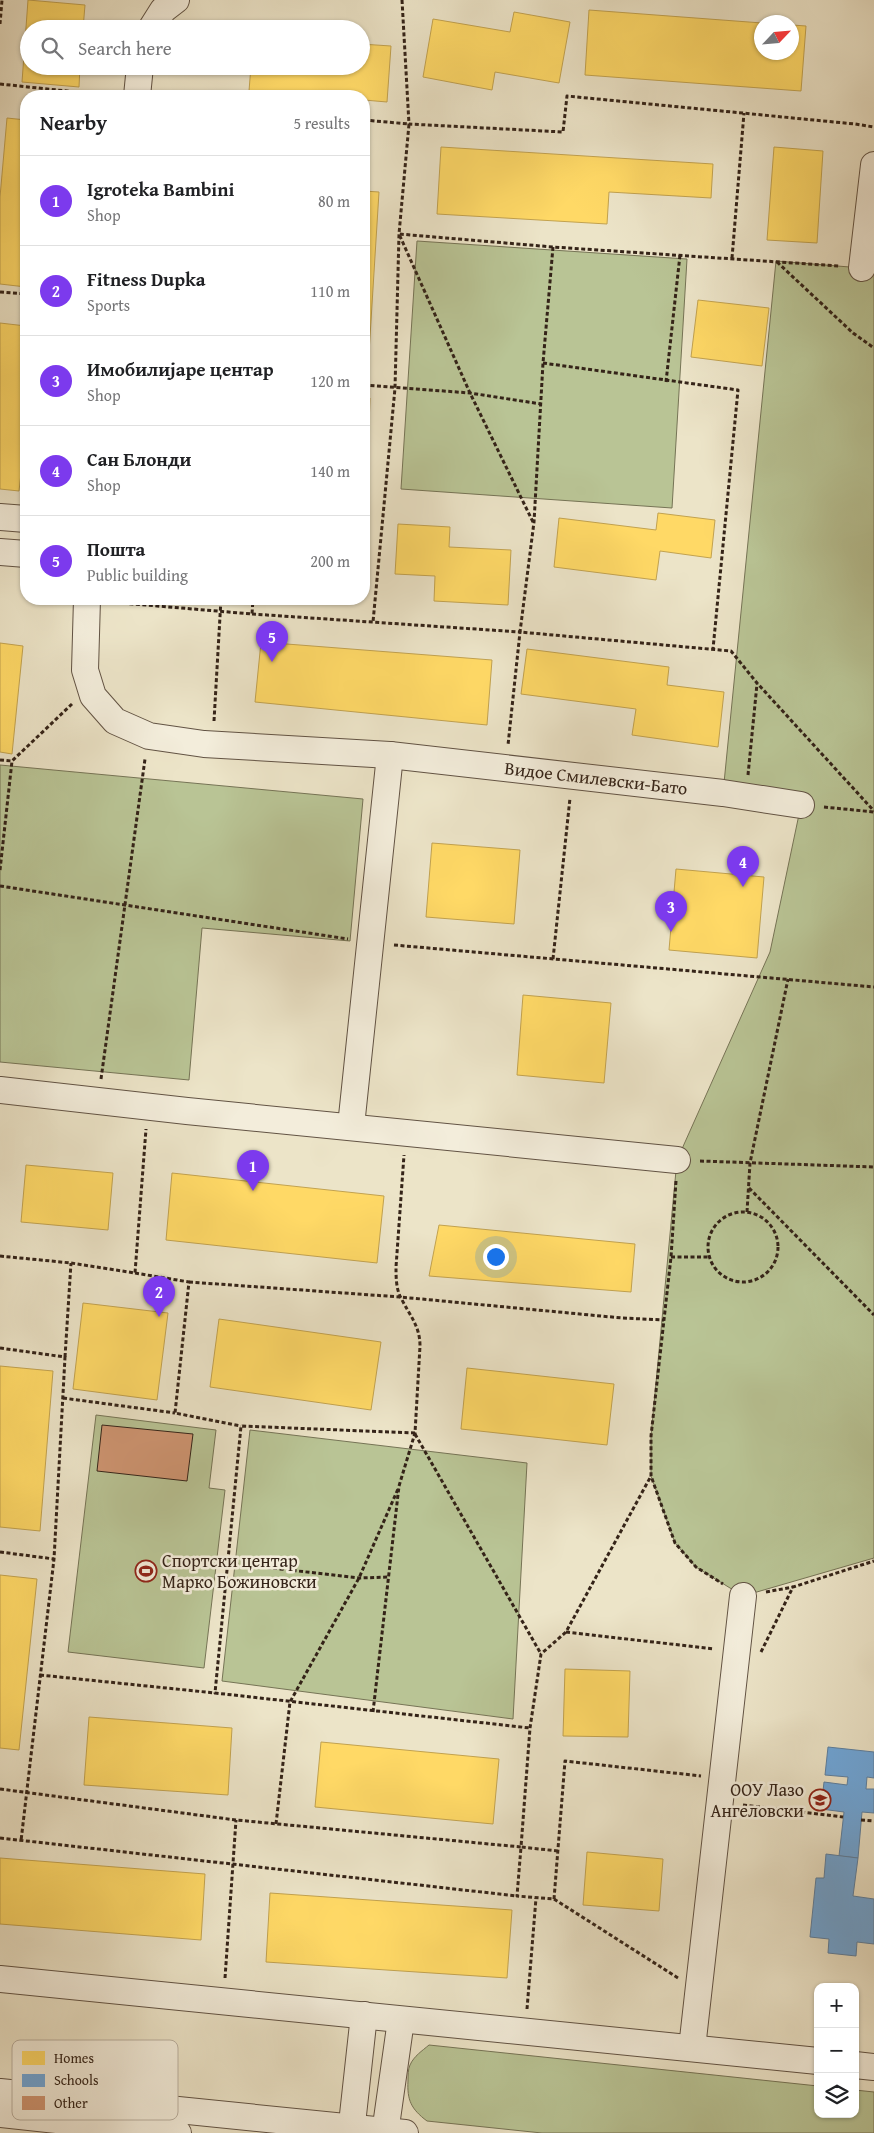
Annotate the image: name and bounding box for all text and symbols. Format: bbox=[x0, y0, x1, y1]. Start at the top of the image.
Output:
north arrow bbox=[754, 15, 799, 60]
search box bbox=[20, 20, 370, 75]
icon: search bbox=[38, 34, 66, 62]
text: Search here bbox=[78, 34, 172, 62]
text: Nearby bbox=[40, 107, 107, 138]
text: 5 results bbox=[293, 111, 350, 135]
text: Igroteka Bambini bbox=[87, 175, 234, 203]
text: 1 bbox=[52, 189, 60, 213]
text: 80 m bbox=[318, 189, 350, 213]
text: Shop bbox=[87, 203, 121, 227]
text: Fitness Dupka bbox=[87, 265, 206, 293]
text: 2 bbox=[52, 279, 60, 303]
text: 110 m bbox=[310, 279, 350, 303]
text: Sports bbox=[87, 293, 130, 317]
text: Имобилијаре центар bbox=[87, 355, 274, 383]
text: 3 bbox=[52, 369, 60, 393]
text: 120 m bbox=[310, 369, 350, 393]
text: Shop bbox=[87, 383, 121, 407]
text: Сан Блонди bbox=[87, 445, 192, 473]
text: 4 bbox=[52, 459, 60, 483]
text: 140 m bbox=[310, 459, 350, 483]
text: Shop bbox=[87, 473, 121, 497]
text: Пошта bbox=[87, 535, 145, 563]
text: 5 bbox=[52, 549, 60, 573]
text: 200 m bbox=[310, 549, 350, 573]
text: Public building bbox=[87, 563, 188, 587]
pin: 5 bbox=[256, 621, 288, 662]
street label: Видое Смилевски-Бато bbox=[503, 754, 689, 802]
pin: 4 bbox=[727, 846, 759, 887]
pin: 3 bbox=[655, 891, 687, 932]
pin: 1 bbox=[237, 1150, 269, 1191]
your location bbox=[483, 1244, 509, 1270]
pin: 2 bbox=[143, 1276, 175, 1317]
place label: Спортски центар Марко Божиновски bbox=[162, 1547, 317, 1595]
sports icon: Спортски центар Марко Божиновски bbox=[134, 1559, 158, 1583]
place label: ООУ Лазо Ангеловски bbox=[711, 1776, 804, 1824]
school or university icon: ООУ Лазо Ангеловски bbox=[808, 1788, 832, 1812]
map controls bbox=[814, 1983, 859, 2118]
button: + bbox=[814, 1983, 859, 2028]
button: − bbox=[814, 2028, 859, 2073]
legend bbox=[12, 2040, 178, 2120]
text: Homes bbox=[54, 2048, 94, 2068]
text: Schools bbox=[54, 2070, 98, 2090]
button: layers bbox=[814, 2073, 859, 2118]
text: Other bbox=[54, 2093, 88, 2113]

